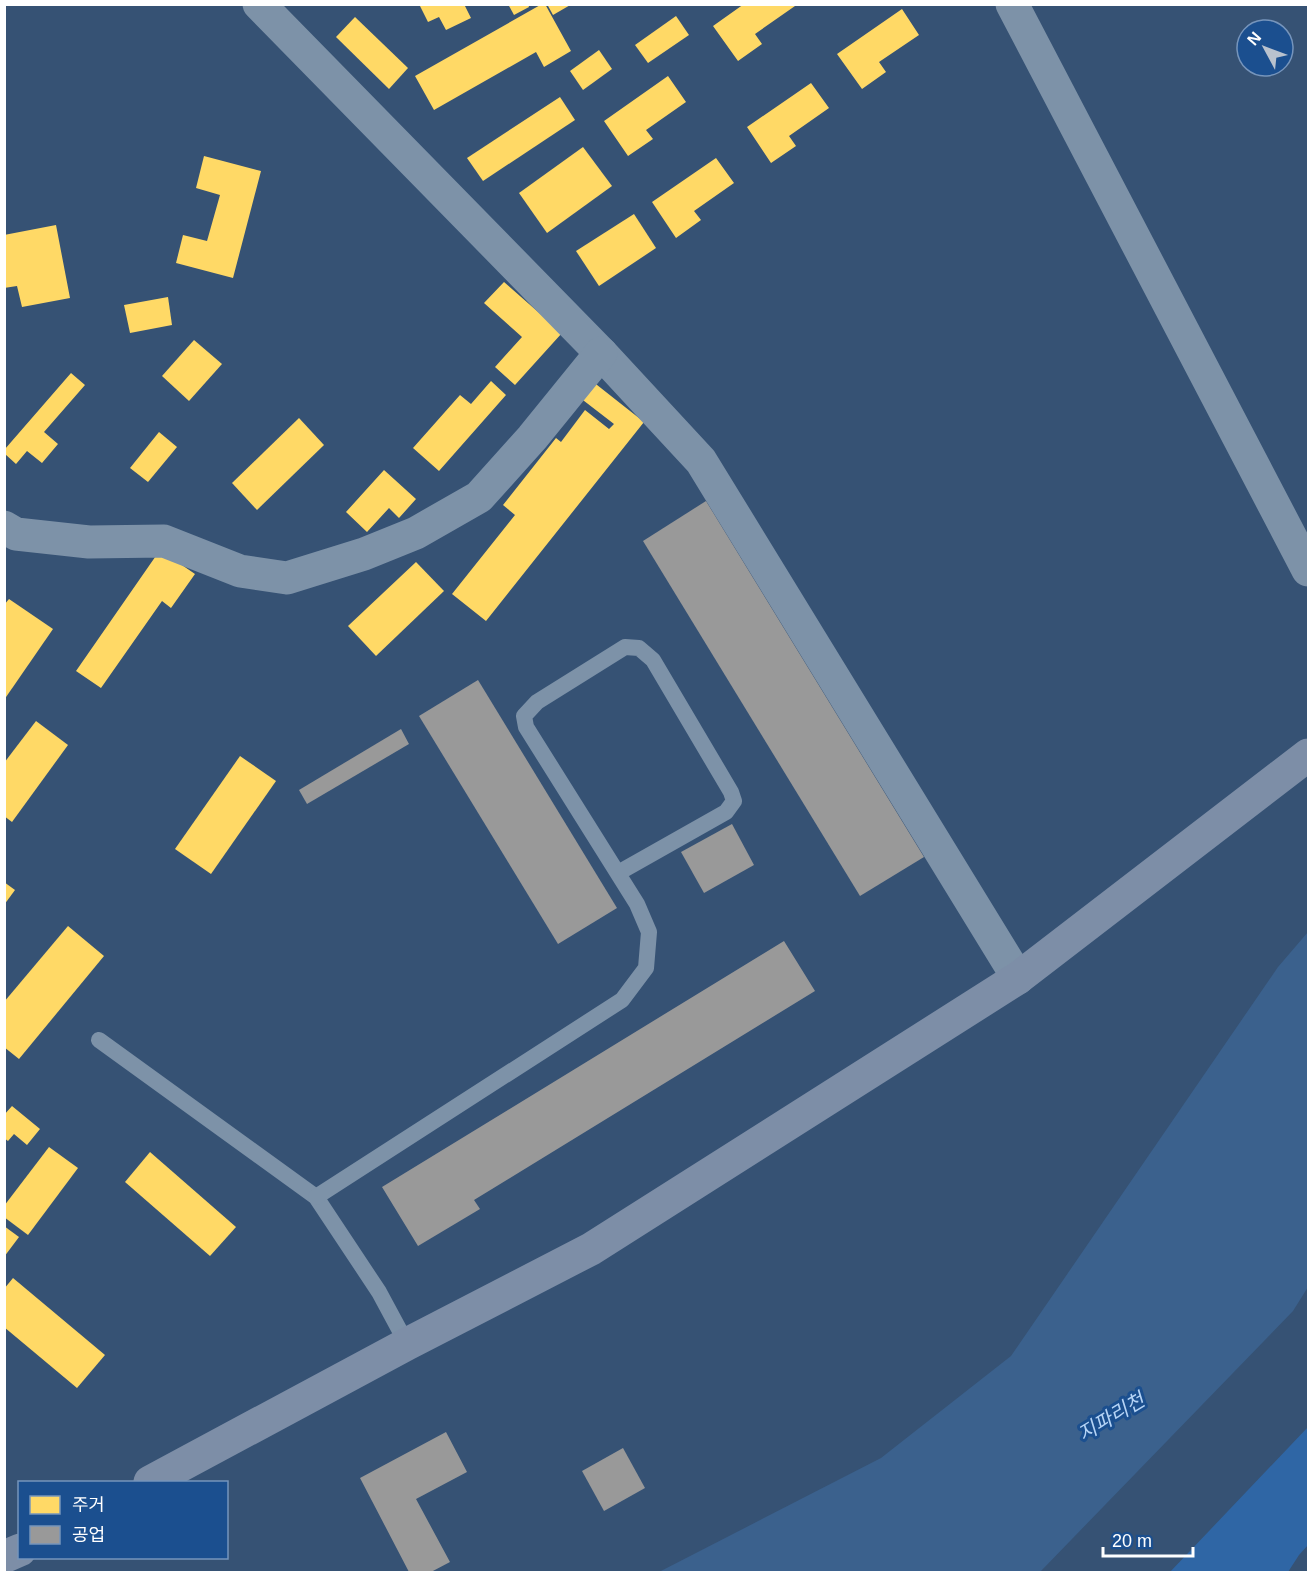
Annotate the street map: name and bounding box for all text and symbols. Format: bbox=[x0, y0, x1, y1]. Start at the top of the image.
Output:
north arrow bbox=[1235, 18, 1295, 78]
text: N bbox=[1244, 29, 1264, 48]
water label: 지파리천 bbox=[1074, 1387, 1150, 1445]
legend bbox=[18, 1481, 228, 1559]
text: 주거 bbox=[72, 1495, 105, 1515]
scale bar bbox=[1103, 1520, 1193, 1558]
text: 공업 bbox=[72, 1525, 105, 1545]
text: 20 m bbox=[1112, 1531, 1152, 1551]

